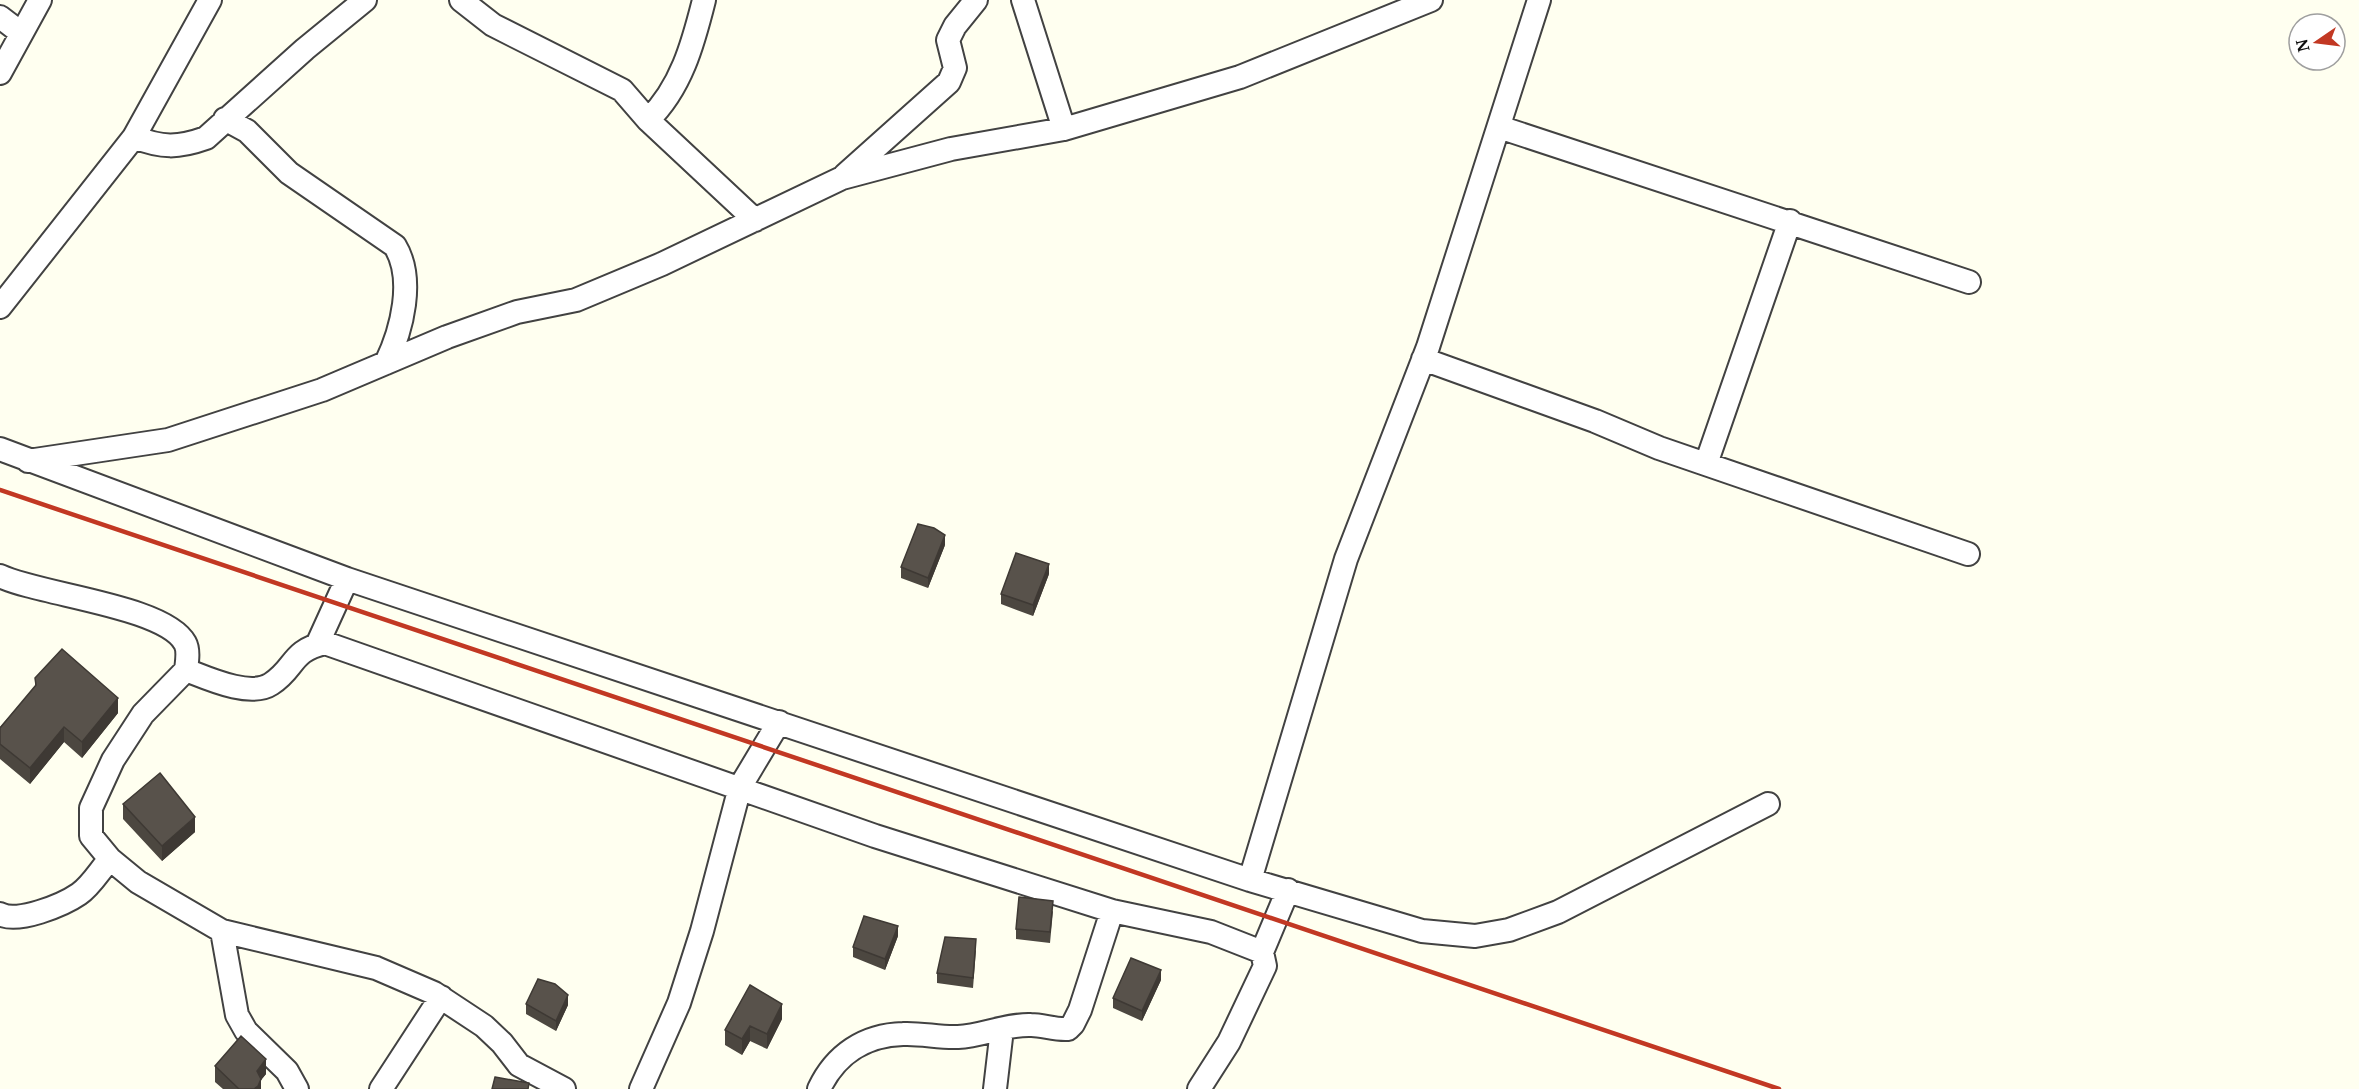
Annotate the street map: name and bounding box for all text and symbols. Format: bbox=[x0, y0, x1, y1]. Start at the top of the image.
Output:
north arrow bbox=[2287, 12, 2347, 72]
text: N bbox=[2290, 36, 2315, 54]

